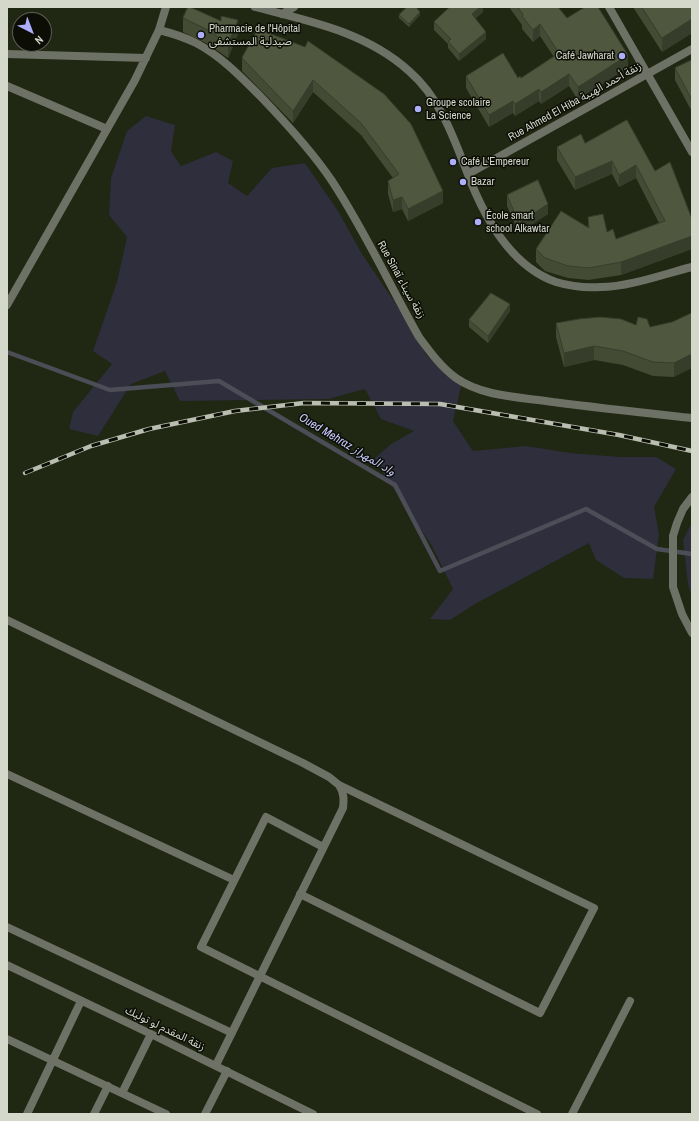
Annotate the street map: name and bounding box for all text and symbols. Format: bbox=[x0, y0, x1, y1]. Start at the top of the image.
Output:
north arrow bbox=[12, 12, 52, 52]
place label: Pharmacie de l'Hôpital صيدلية المستشفى bbox=[209, 22, 300, 48]
marker: Pharmacie de l'Hôpital صيدلية المستشفى bbox=[196, 30, 206, 40]
text: N bbox=[32, 33, 46, 48]
place label: Café Jawharat bbox=[556, 49, 614, 63]
marker: Café Jawharat bbox=[617, 51, 627, 61]
street label: Rue Ahmed El Hiba زنقة أحمد الهيبة bbox=[506, 60, 644, 144]
place label: Groupe scolaire La Science bbox=[426, 96, 490, 122]
marker: Groupe scolaire La Science bbox=[413, 104, 423, 114]
place label: Café L'Empereur bbox=[461, 155, 529, 169]
marker: Café L'Empereur bbox=[448, 157, 458, 167]
place label: Bazar bbox=[471, 175, 495, 189]
marker: Bazar bbox=[458, 177, 468, 187]
place label: École smart school Alkawtar bbox=[486, 209, 549, 235]
marker: École smart school Alkawtar bbox=[473, 217, 483, 227]
street label: Rue Sinaï زنقة سيناء bbox=[374, 239, 428, 321]
water label: Oued Mehraz واد المهراز bbox=[296, 411, 398, 479]
street label: زنقة المقدم لو توليك bbox=[123, 1004, 207, 1054]

